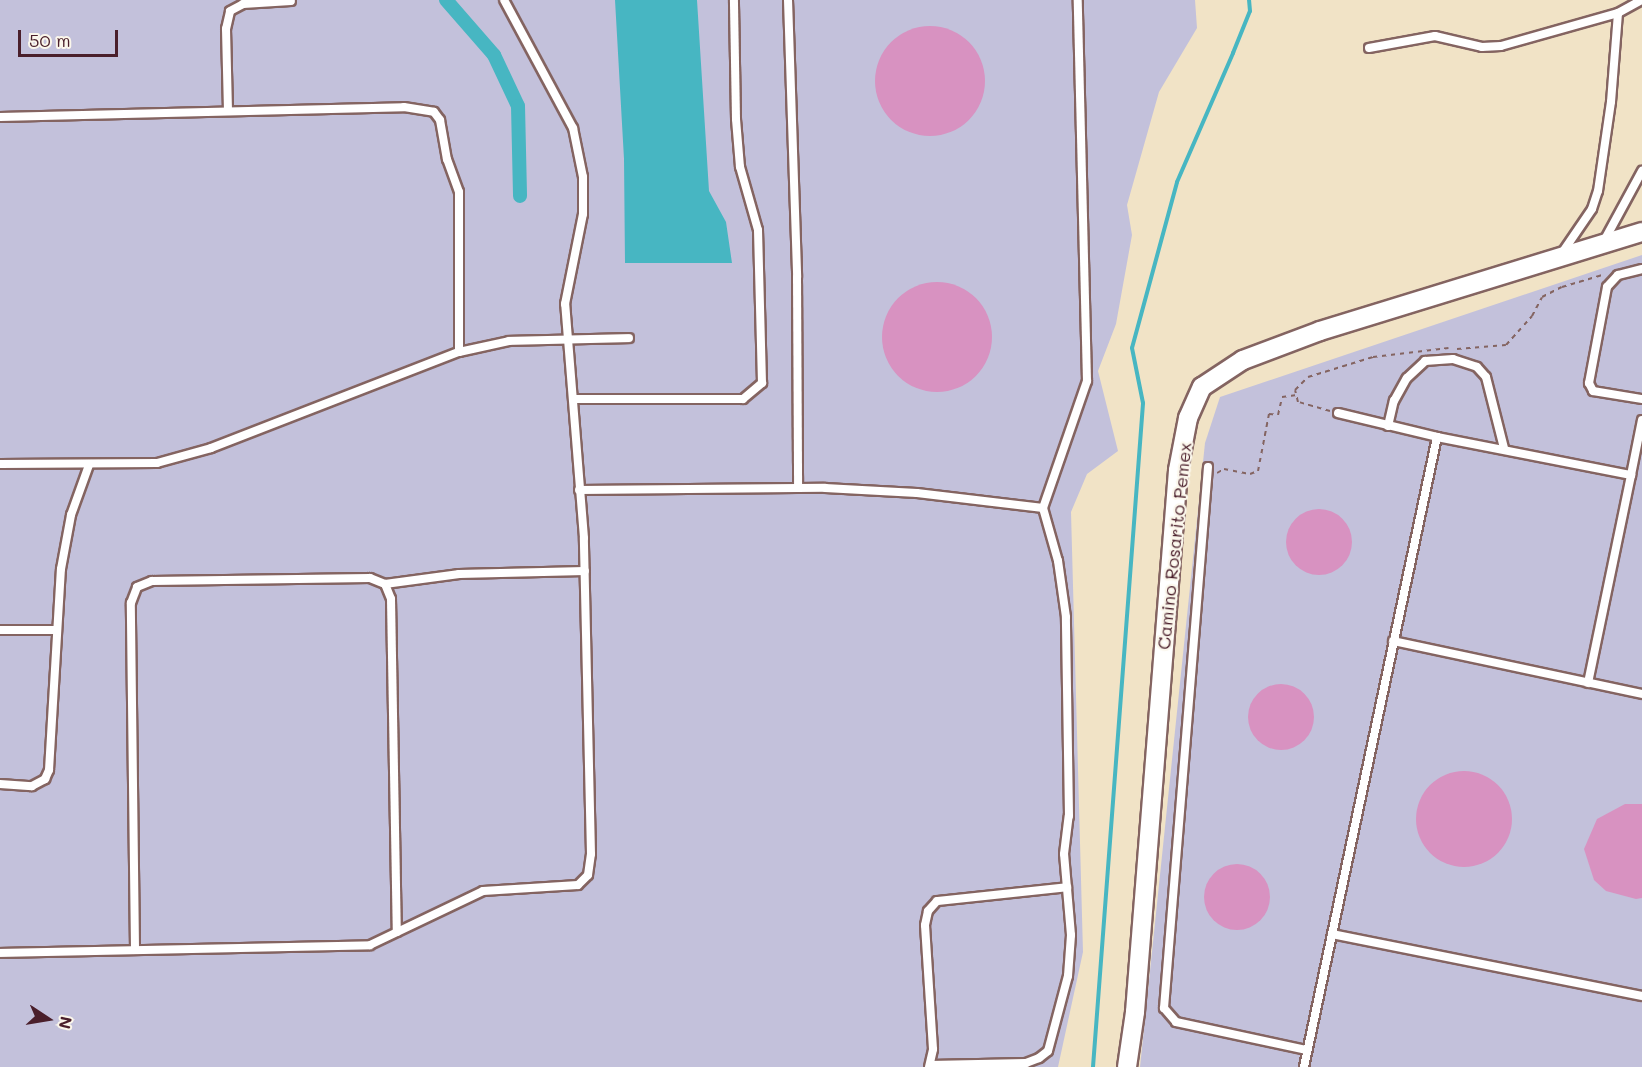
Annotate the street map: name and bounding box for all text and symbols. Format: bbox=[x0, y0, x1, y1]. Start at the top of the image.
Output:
scale bar bbox=[21, 18, 122, 56]
text: 50 m bbox=[29, 28, 71, 52]
street label: Camino Rosarito Pemex bbox=[1152, 441, 1196, 651]
north arrow bbox=[18, 989, 78, 1049]
text: N bbox=[55, 1015, 78, 1031]

